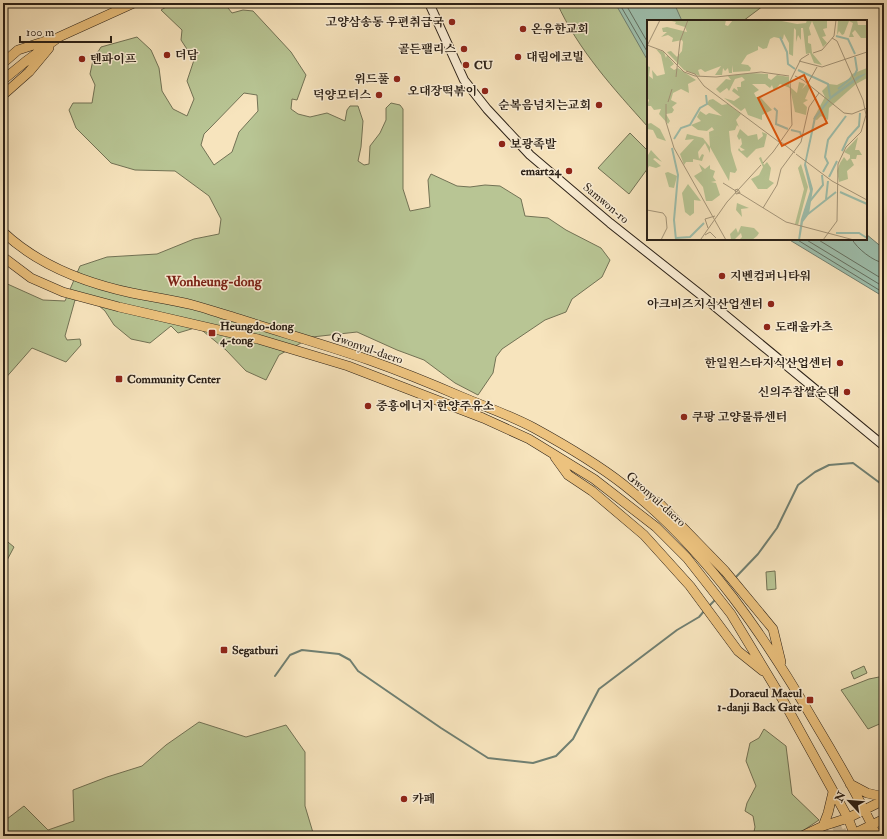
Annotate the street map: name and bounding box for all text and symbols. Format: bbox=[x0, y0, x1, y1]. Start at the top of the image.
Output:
place label: 고양삼송동 우편취급국 bbox=[326, 15, 444, 30]
marker: 고양삼송동 우편취급국 bbox=[447, 17, 457, 27]
scale bar bbox=[20, 18, 111, 44]
inset map bbox=[647, 20, 867, 240]
place label: 온유한교회 bbox=[531, 22, 589, 37]
marker: 온유한교회 bbox=[518, 24, 528, 34]
text: 100 m bbox=[26, 25, 55, 40]
place label: 골든팰리스 bbox=[398, 42, 456, 57]
marker: 골든팰리스 bbox=[459, 44, 469, 54]
place label: 더담 bbox=[175, 48, 199, 63]
marker: 더담 bbox=[162, 50, 172, 60]
place label: 대림에코빌 bbox=[526, 50, 584, 65]
place label: 텐파이프 bbox=[90, 52, 137, 67]
marker: 대림에코빌 bbox=[513, 52, 523, 62]
marker: 텐파이프 bbox=[77, 54, 87, 64]
place label: CU bbox=[474, 58, 494, 73]
marker: CU bbox=[461, 60, 471, 70]
place label: 위드풀 bbox=[354, 72, 389, 87]
marker: 위드풀 bbox=[392, 74, 402, 84]
place label: 오대장떡볶이 bbox=[407, 84, 477, 99]
marker: 오대장떡볶이 bbox=[480, 86, 490, 96]
place label: 덕양모터스 bbox=[313, 88, 371, 103]
marker: 덕양모터스 bbox=[374, 90, 384, 100]
place label: 순복음넘치는교회 bbox=[498, 98, 591, 113]
marker: 순복음넘치는교회 bbox=[594, 100, 604, 110]
place label: 보광족발 bbox=[510, 137, 557, 152]
marker: 보광족발 bbox=[497, 139, 507, 149]
place label: emart24 bbox=[521, 164, 563, 179]
marker: emart24 bbox=[564, 166, 574, 176]
street label: Samwon-ro bbox=[580, 180, 632, 227]
place label: 지벤컴퍼니타워 bbox=[730, 269, 811, 284]
marker: 지벤컴퍼니타워 bbox=[717, 271, 727, 281]
district label: Wonheung-dong bbox=[165, 273, 263, 291]
place label: 아크비즈지식산업센터 bbox=[647, 297, 763, 312]
marker: 아크비즈지식산업센터 bbox=[766, 299, 776, 309]
place label: Heungdo-dong 4-tong bbox=[219, 319, 295, 348]
place label: 도래울카츠 bbox=[775, 320, 833, 335]
marker: 도래울카츠 bbox=[762, 322, 772, 332]
marker: Heungdo-dong 4-tong bbox=[207, 328, 217, 338]
street label: Gwonyul-daero bbox=[329, 329, 405, 368]
place label: 한일윈스타지식산업센터 bbox=[704, 356, 832, 371]
marker: 한일윈스타지식산업센터 bbox=[835, 358, 845, 368]
place label: Community Center bbox=[127, 372, 221, 387]
marker: Community Center bbox=[114, 374, 124, 384]
place label: 신의주찹쌀순대 bbox=[758, 385, 839, 400]
marker: 신의주찹쌀순대 bbox=[842, 387, 852, 397]
place label: 중흥에너지 한양주유소 bbox=[376, 399, 495, 414]
marker: 중흥에너지 한양주유소 bbox=[363, 401, 373, 411]
place label: 쿠팡 고양물류센터 bbox=[692, 410, 787, 425]
marker: 쿠팡 고양물류센터 bbox=[679, 412, 689, 422]
street label: Gwonyul-daero bbox=[623, 469, 689, 530]
place label: Segatburi bbox=[232, 643, 279, 658]
marker: Segatburi bbox=[219, 645, 229, 655]
place label: Doraeul Maeul 1-danji Back Gate bbox=[717, 686, 803, 715]
marker: Doraeul Maeul 1-danji Back Gate bbox=[805, 695, 815, 705]
north arrow bbox=[829, 781, 869, 821]
text: N bbox=[832, 789, 849, 805]
place label: 카페 bbox=[412, 792, 435, 807]
marker: 카페 bbox=[399, 794, 409, 804]

